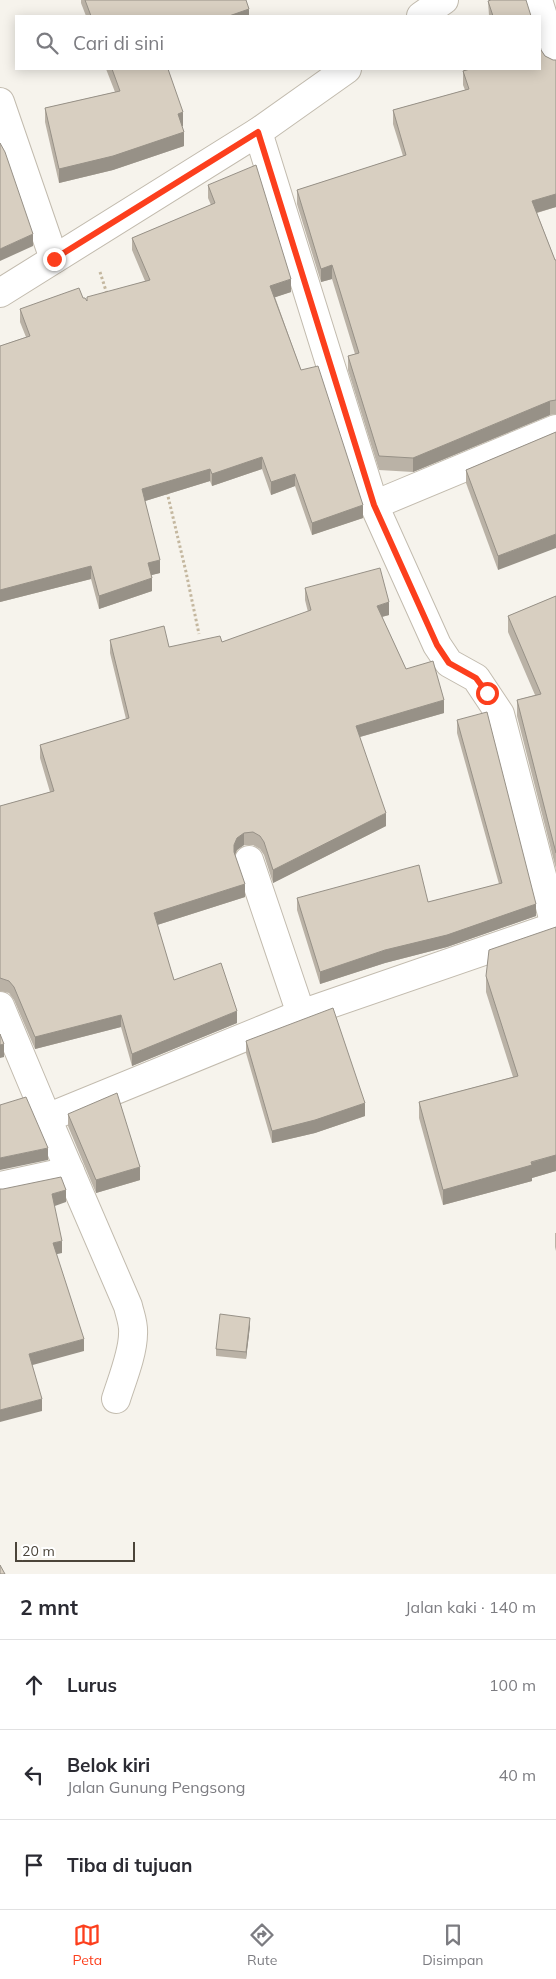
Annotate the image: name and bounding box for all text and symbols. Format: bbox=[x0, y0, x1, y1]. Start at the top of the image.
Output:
search box bbox=[15, 15, 541, 70]
icon: search bbox=[33, 29, 61, 57]
text: Cari di sini bbox=[73, 31, 164, 55]
route end bbox=[43, 248, 66, 271]
route start bbox=[476, 682, 499, 705]
scale bar bbox=[15, 1539, 135, 1562]
text: 20 m bbox=[22, 1542, 55, 1560]
text: 2 mnt bbox=[20, 1594, 78, 1620]
text: Jalan kaki · 140 m bbox=[405, 1597, 536, 1617]
icon: ahead bbox=[20, 1671, 48, 1699]
text: Lurus bbox=[67, 1673, 117, 1697]
text: 100 m bbox=[489, 1675, 536, 1695]
text: Belok kiri bbox=[67, 1753, 150, 1777]
icon: left bbox=[20, 1761, 48, 1789]
text: 40 m bbox=[499, 1765, 536, 1785]
text: Jalan Gunung Pengsong bbox=[67, 1777, 245, 1797]
icon: arrive bbox=[20, 1851, 48, 1879]
text: Tiba di tujuan bbox=[67, 1853, 192, 1877]
tab: Peta bbox=[72, 1921, 102, 1969]
tab: Rute bbox=[247, 1921, 277, 1969]
tab: Disimpan bbox=[422, 1921, 484, 1969]

